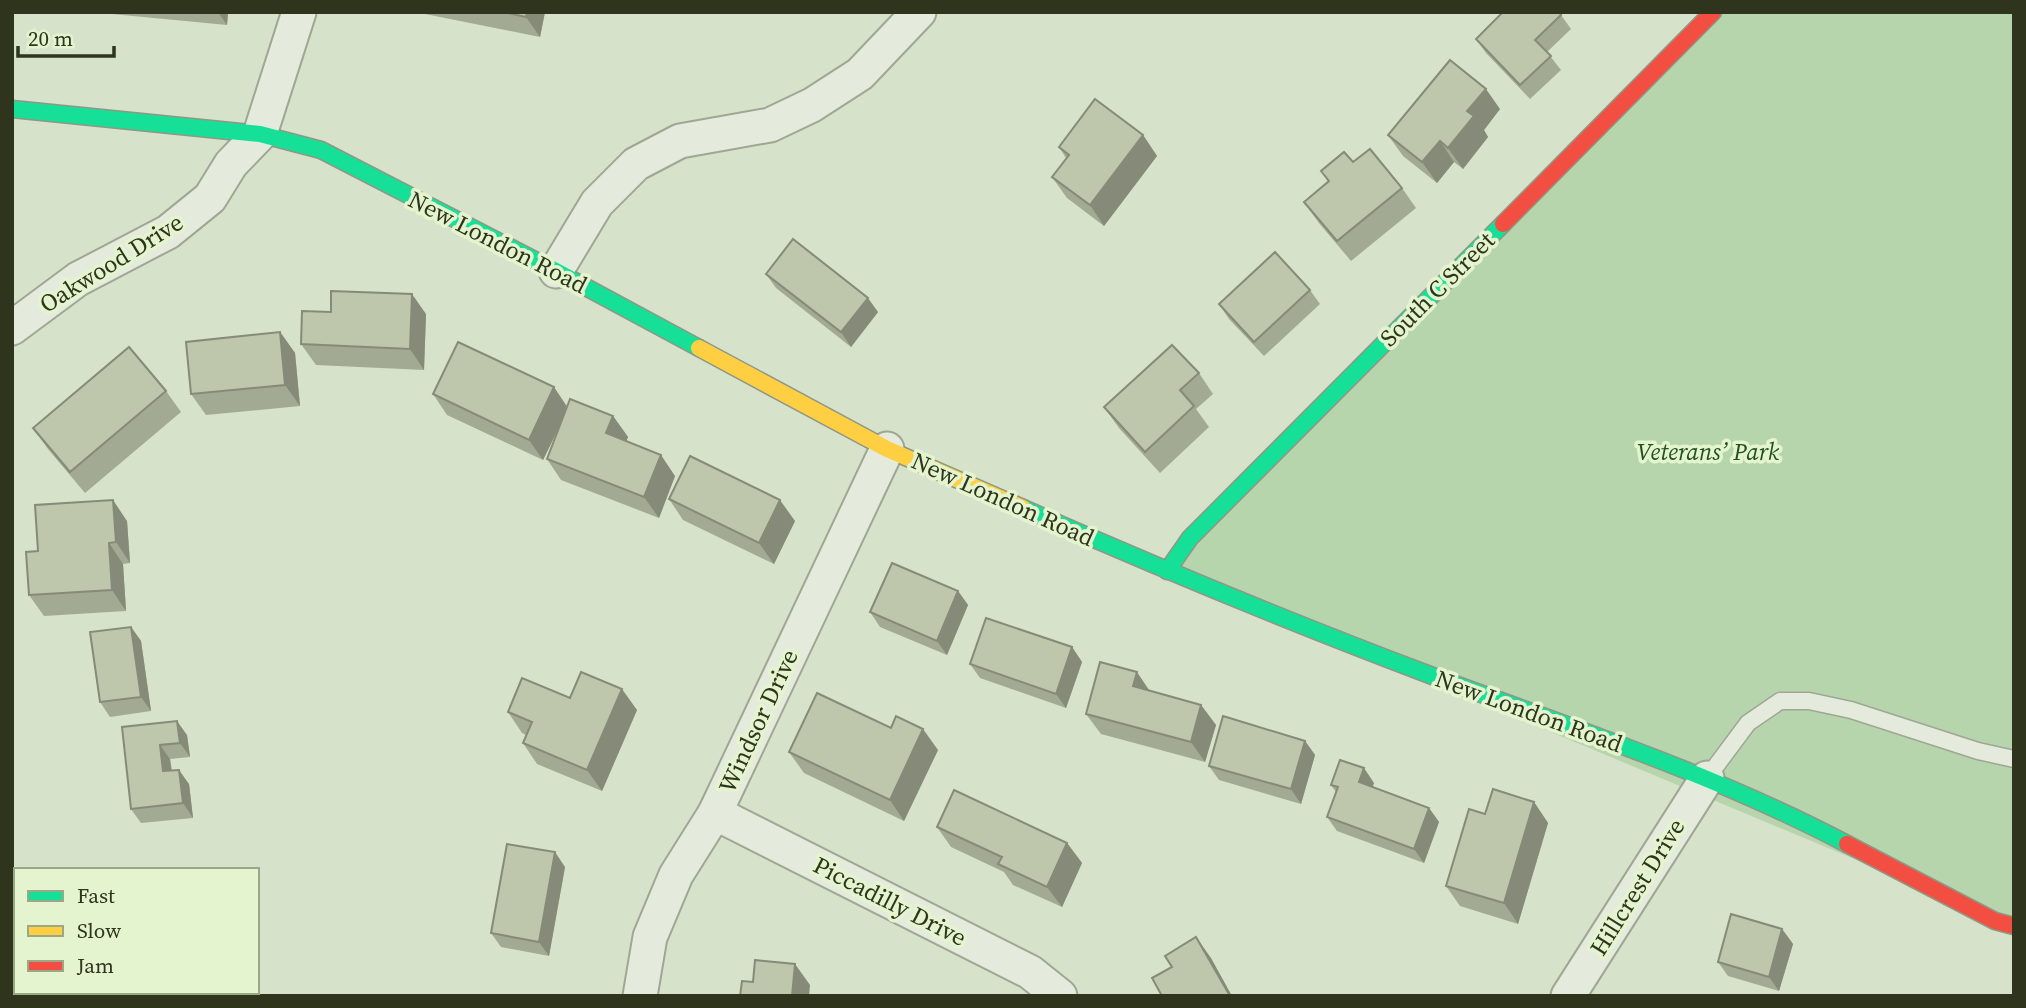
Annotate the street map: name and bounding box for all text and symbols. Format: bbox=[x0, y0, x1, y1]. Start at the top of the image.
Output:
scale bar bbox=[18, 14, 114, 58]
text: 20 m bbox=[28, 24, 73, 53]
street label: New London Road bbox=[403, 183, 593, 302]
street label: Oakwood Drive bbox=[33, 206, 189, 320]
street label: South C Street bbox=[1372, 224, 1502, 354]
park label: Veterans’ Park bbox=[1637, 435, 1780, 468]
street label: New London Road bbox=[906, 444, 1100, 554]
street label: Windsor Drive bbox=[710, 644, 806, 798]
street label: New London Road bbox=[1431, 662, 1627, 760]
street label: Hillcrest Drive bbox=[1582, 812, 1692, 962]
street label: Piccadilly Drive bbox=[808, 848, 972, 954]
legend bbox=[14, 868, 259, 994]
text: Fast bbox=[77, 881, 115, 910]
text: Slow bbox=[77, 916, 121, 945]
text: Jam bbox=[76, 951, 114, 980]

